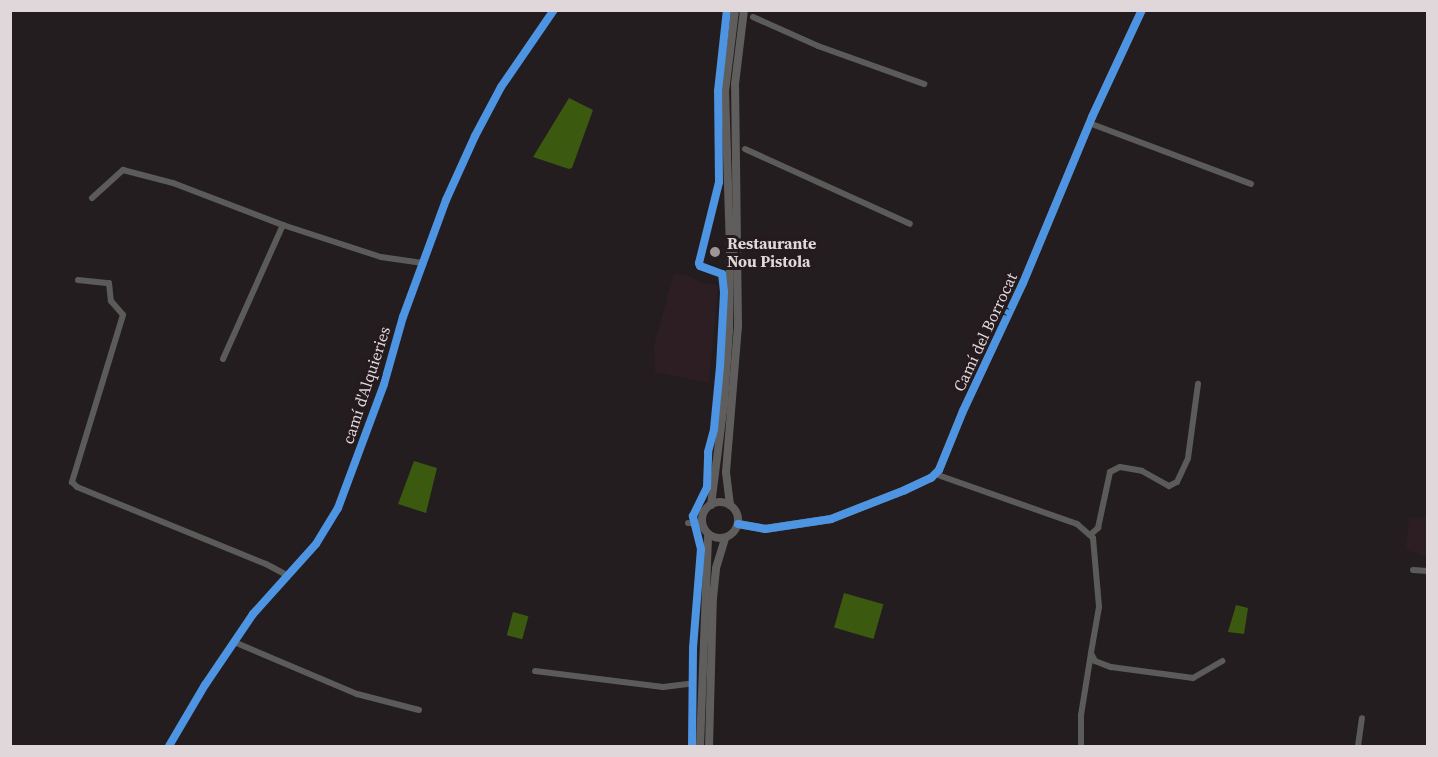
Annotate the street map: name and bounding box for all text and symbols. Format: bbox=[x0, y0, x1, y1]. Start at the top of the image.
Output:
place label: Restaurante Nou Pistola bbox=[727, 233, 816, 271]
marker: Restaurante Nou Pistola bbox=[708, 245, 722, 259]
street label: Camí del Borrocat bbox=[949, 270, 1021, 394]
street label: camí d'Alquieries bbox=[338, 324, 394, 446]

